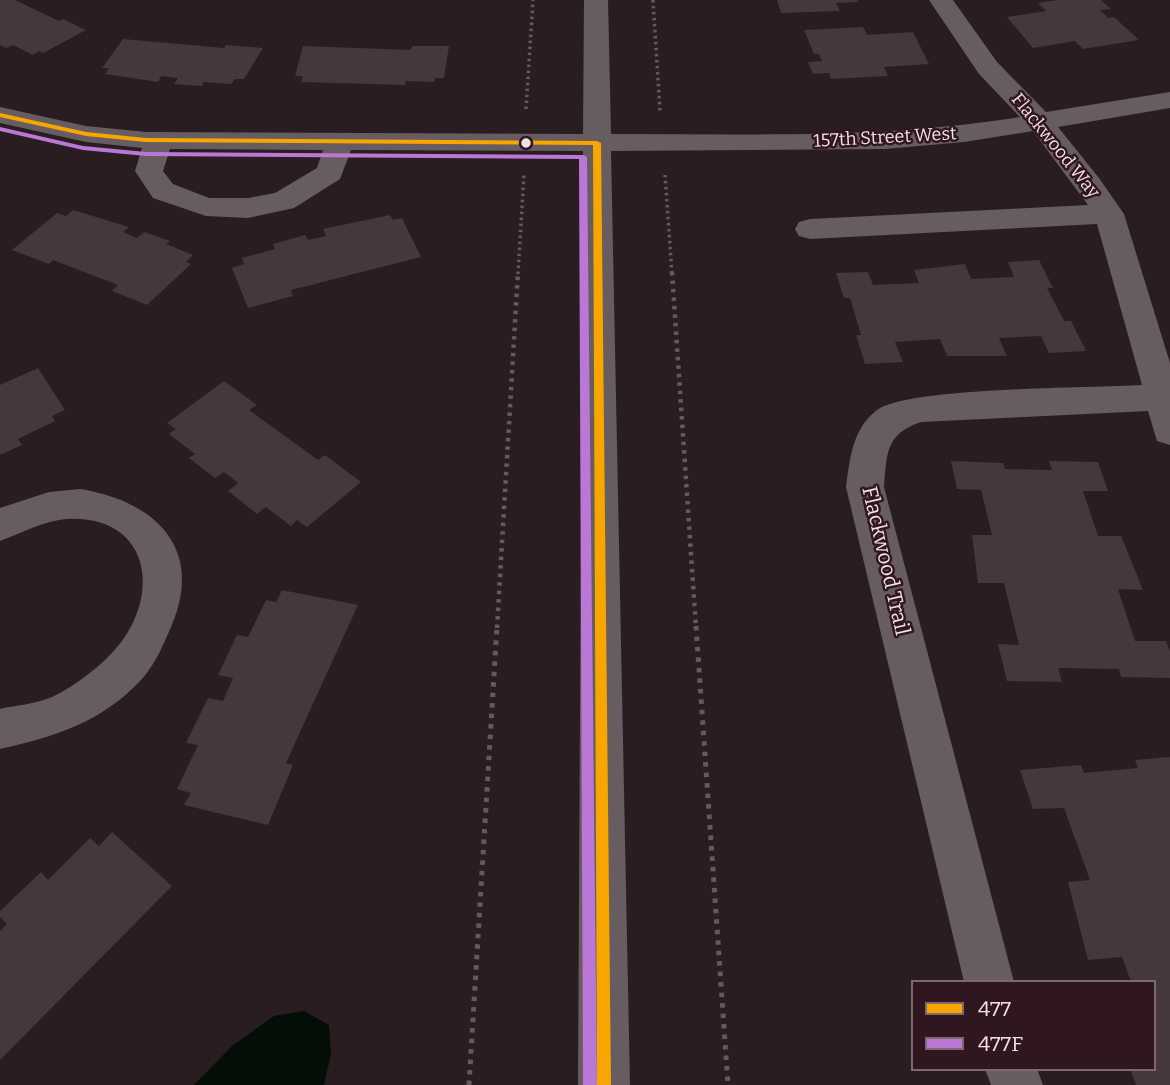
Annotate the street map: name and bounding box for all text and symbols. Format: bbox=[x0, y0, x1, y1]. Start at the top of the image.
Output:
street label: Flackwood Way bbox=[1006, 89, 1104, 203]
street label: 157th Street West bbox=[813, 123, 957, 153]
unlabelled marker bbox=[519, 136, 533, 150]
street label: Flackwood Trail bbox=[856, 484, 914, 638]
legend bbox=[911, 980, 1156, 1071]
text: 477 bbox=[978, 996, 1011, 1022]
text: 477F bbox=[978, 1031, 1023, 1057]

